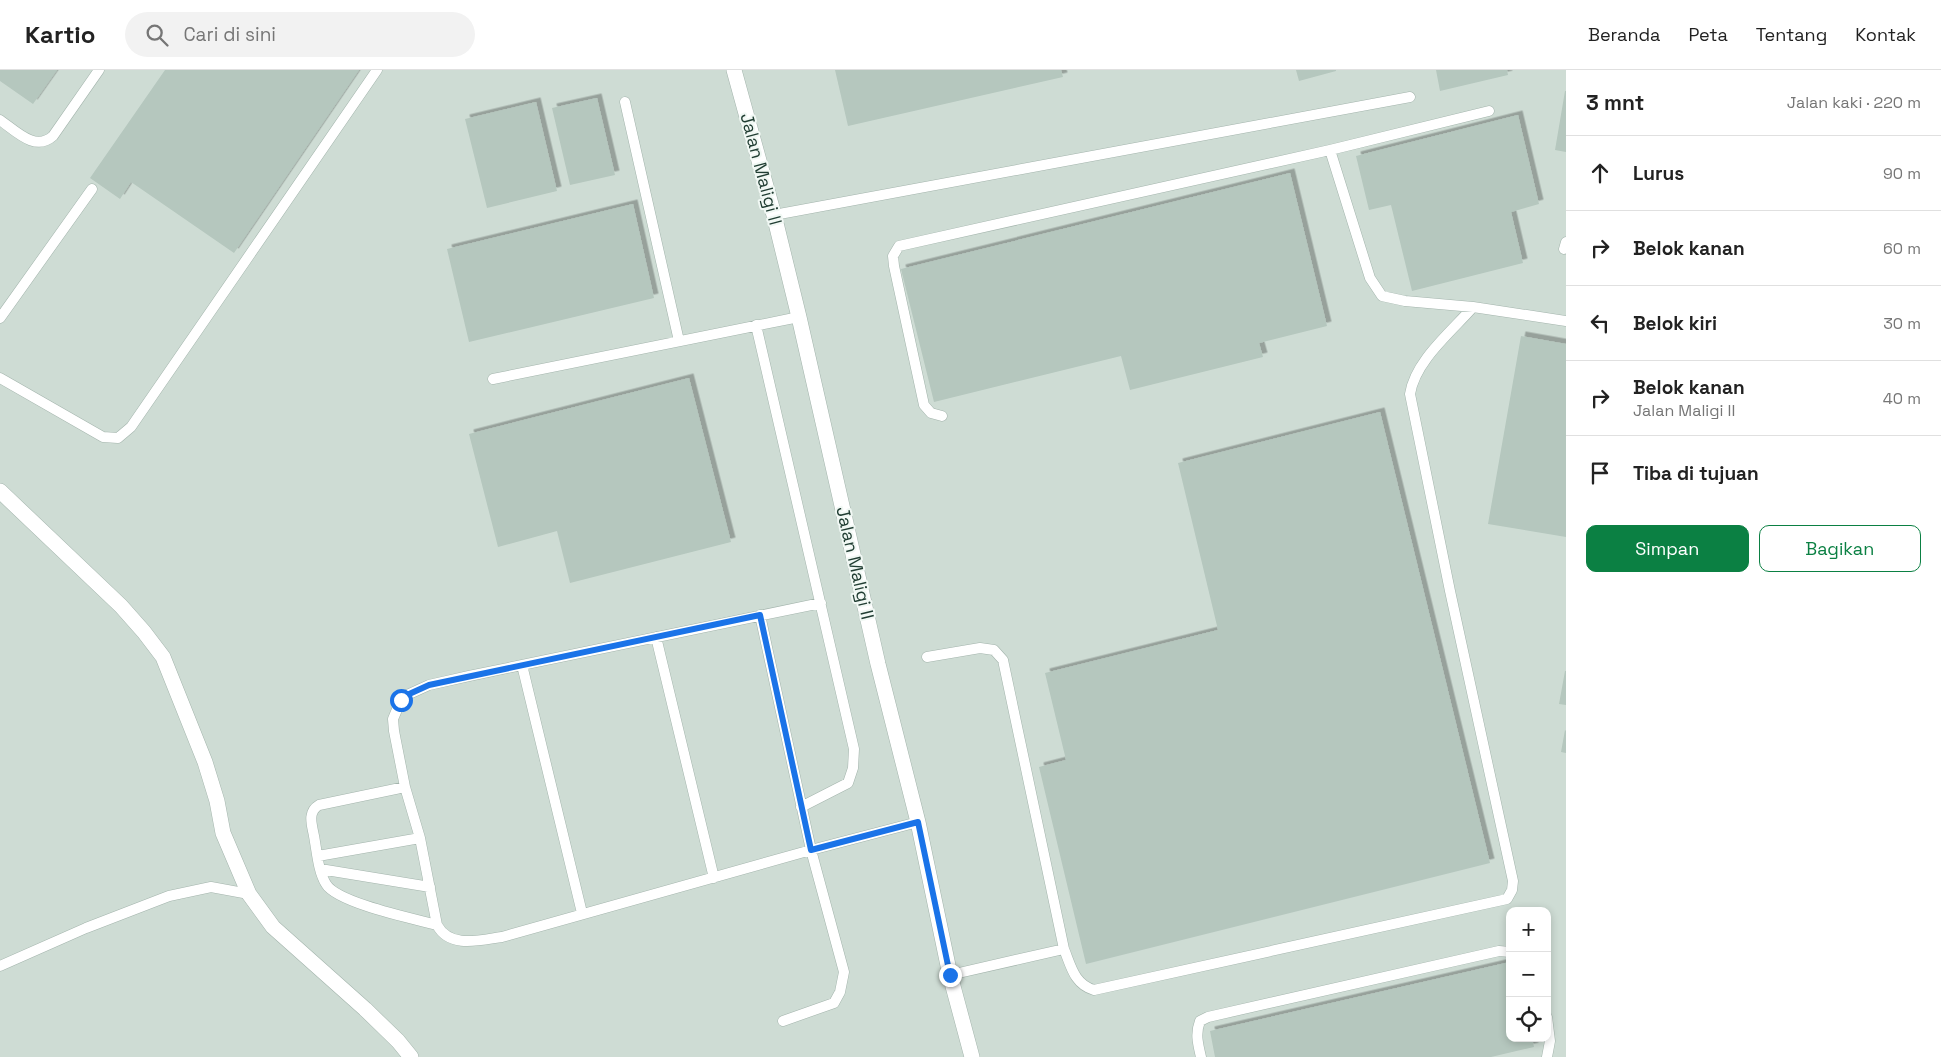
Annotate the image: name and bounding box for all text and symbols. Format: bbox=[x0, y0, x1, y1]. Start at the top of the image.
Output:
search box bbox=[125, 12, 475, 57]
text: Kartio bbox=[25, 19, 95, 50]
icon: search bbox=[143, 21, 171, 49]
text: Cari di sini bbox=[183, 22, 276, 47]
text: Beranda bbox=[1588, 23, 1660, 46]
text: Peta bbox=[1688, 23, 1728, 46]
text: Tentang bbox=[1756, 23, 1827, 46]
text: Kontak bbox=[1855, 23, 1916, 46]
text: 3 mnt bbox=[1586, 89, 1644, 116]
text: Jalan kaki · 220 m bbox=[1787, 92, 1921, 113]
street label: Jalan Maligi II bbox=[735, 110, 787, 227]
icon: ahead bbox=[1586, 159, 1614, 187]
text: Lurus bbox=[1633, 161, 1684, 186]
text: 90 m bbox=[1883, 163, 1921, 184]
icon: right bbox=[1586, 234, 1614, 262]
text: Belok kanan bbox=[1633, 236, 1745, 261]
text: 60 m bbox=[1883, 238, 1921, 259]
icon: left bbox=[1586, 309, 1614, 337]
text: Belok kiri bbox=[1633, 311, 1717, 336]
text: 30 m bbox=[1883, 313, 1921, 334]
text: Belok kanan bbox=[1633, 375, 1745, 400]
icon: right bbox=[1586, 384, 1614, 412]
text: 40 m bbox=[1883, 388, 1921, 409]
text: Jalan Maligi II bbox=[1633, 400, 1735, 421]
icon: arrive bbox=[1586, 459, 1614, 487]
text: Tiba di tujuan bbox=[1633, 461, 1759, 486]
street label: Jalan Maligi II bbox=[831, 504, 880, 622]
button: Simpan bbox=[1586, 525, 1749, 572]
button: Bagikan bbox=[1759, 525, 1921, 572]
route start bbox=[390, 689, 413, 712]
map controls bbox=[1506, 907, 1551, 1042]
button: + bbox=[1506, 907, 1551, 952]
button: − bbox=[1506, 952, 1551, 997]
route end bbox=[939, 964, 962, 987]
button: locate bbox=[1506, 997, 1551, 1042]

